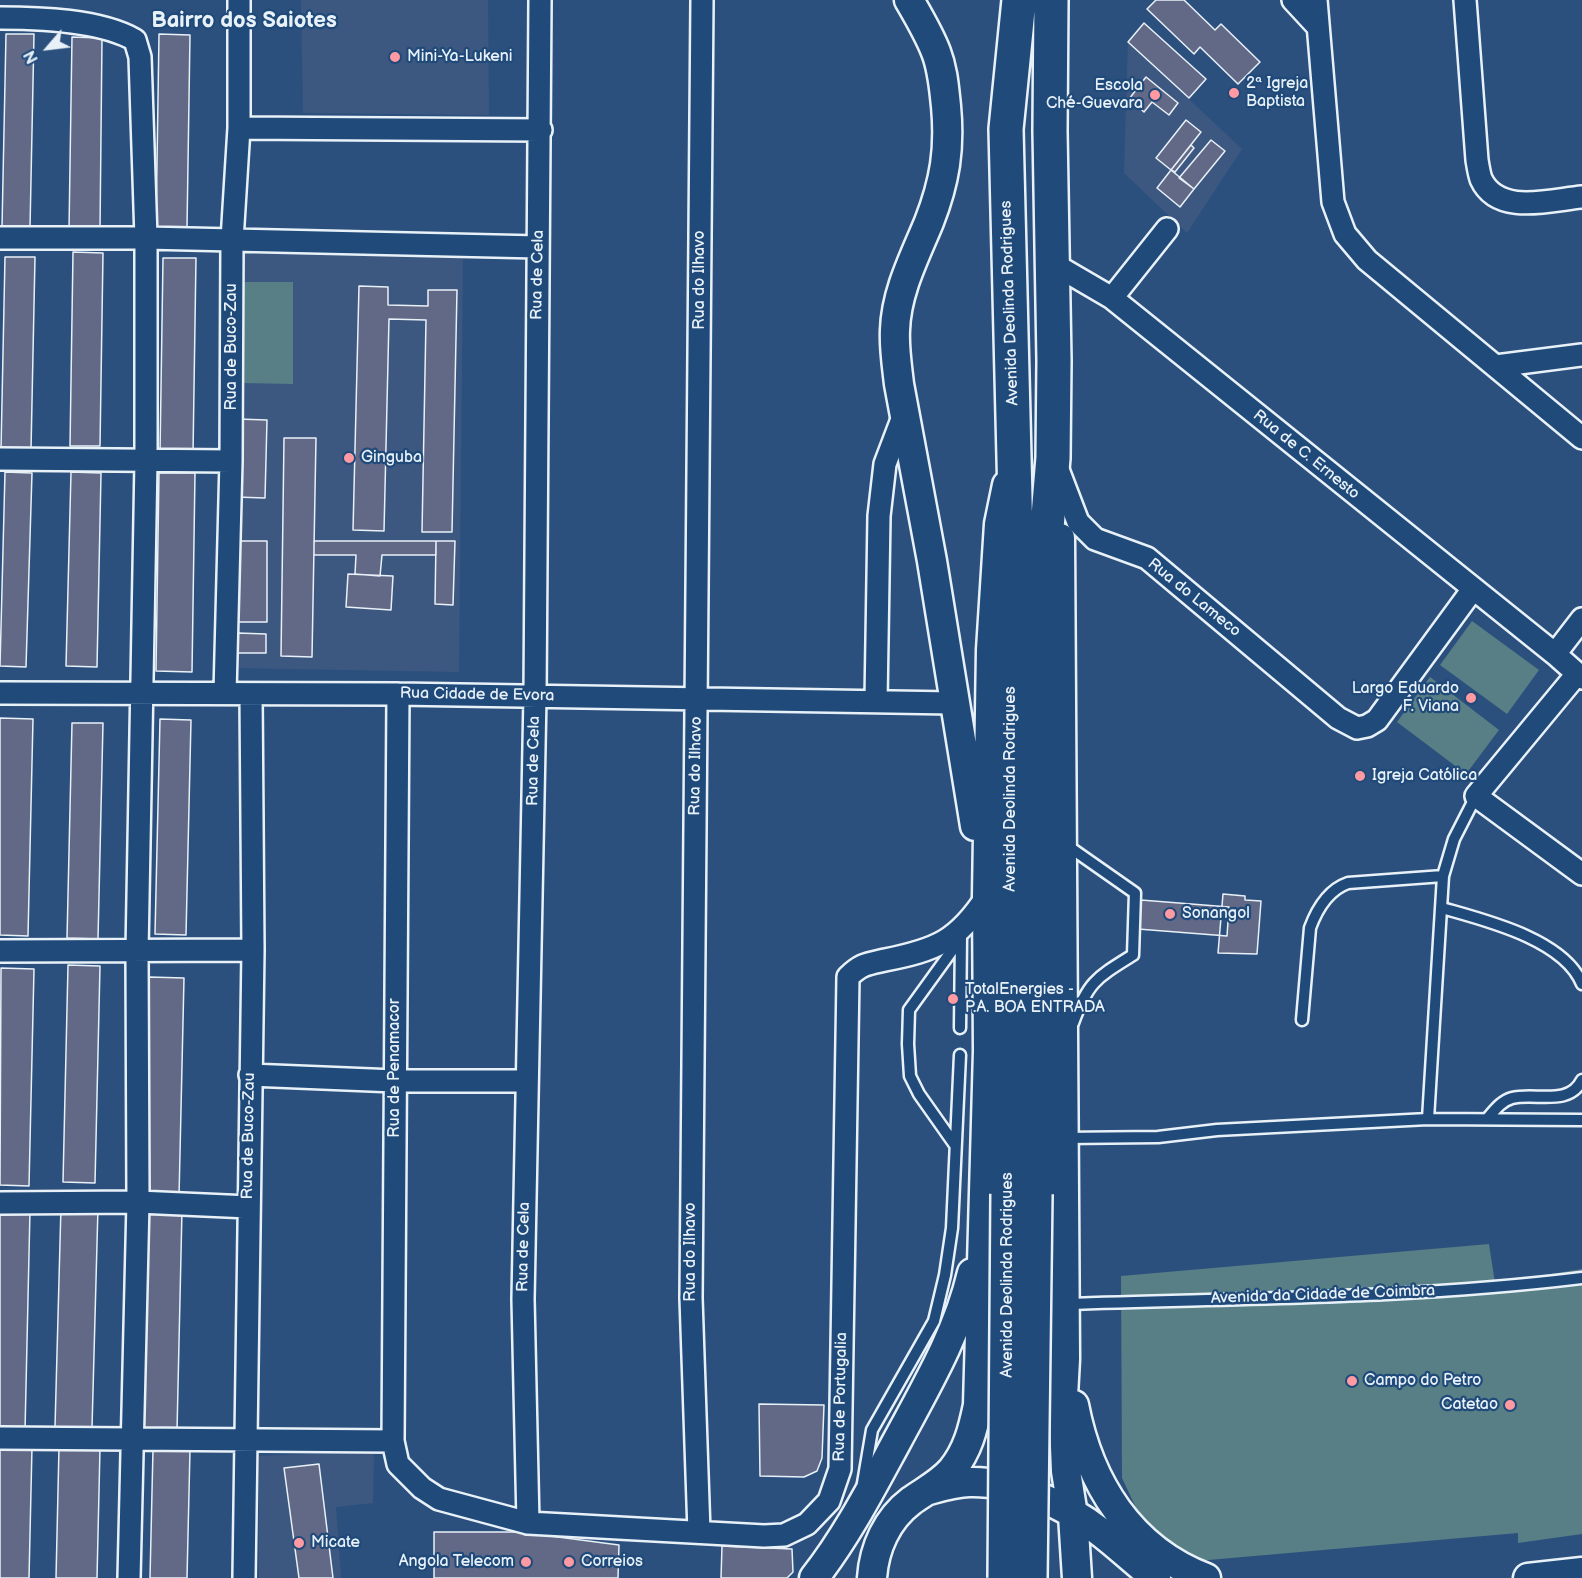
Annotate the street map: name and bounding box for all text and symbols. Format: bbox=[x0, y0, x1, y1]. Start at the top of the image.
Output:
district label: Bairro dos Saiotes bbox=[151, 8, 337, 34]
north arrow bbox=[18, 18, 78, 78]
text: N bbox=[20, 47, 43, 66]
place label: Mini-Ya-Lukeni bbox=[407, 47, 512, 67]
marker: Mini-Ya-Lukeni bbox=[388, 50, 402, 64]
place label: 2ª Igreja Baptista bbox=[1246, 74, 1308, 112]
place label: Escola Ché-Guevara bbox=[1046, 76, 1143, 114]
marker: 2ª Igreja Baptista bbox=[1227, 86, 1241, 100]
marker: Escola Ché-Guevara bbox=[1148, 88, 1162, 102]
street label: Avenida Deolinda Rodrigues bbox=[997, 200, 1023, 406]
street label: Rua de Cela bbox=[528, 230, 548, 320]
street label: Rua do Ilhavo bbox=[690, 230, 710, 330]
street label: Rua de Buco-Zau bbox=[222, 283, 242, 411]
street label: Rua de C. Ernesto bbox=[1249, 406, 1363, 504]
place label: Ginguba bbox=[361, 448, 422, 468]
marker: Ginguba bbox=[342, 451, 356, 465]
street label: Rua do Lameco bbox=[1144, 555, 1244, 641]
place label: Largo Eduardo F. Viana bbox=[1352, 679, 1459, 717]
street label: Rua Cidade de Evora bbox=[400, 684, 554, 706]
street label: Avenida Deolinda Rodrigues bbox=[1001, 686, 1021, 892]
marker: Largo Eduardo F. Viana bbox=[1464, 691, 1478, 705]
street label: Rua de Cela bbox=[524, 716, 544, 806]
street label: Rua do Ilhavo bbox=[686, 716, 706, 816]
place label: Igreja Católica bbox=[1372, 766, 1477, 786]
marker: Igreja Católica bbox=[1353, 769, 1367, 783]
place label: Sonangol bbox=[1182, 904, 1250, 924]
marker: Sonangol bbox=[1163, 907, 1177, 921]
place label: TotalEnergies - P.A. BOA ENTRADA bbox=[965, 980, 1105, 1018]
marker: TotalEnergies - P.A. BOA ENTRADA bbox=[946, 992, 960, 1006]
street label: Rua de Penamacor bbox=[385, 998, 405, 1138]
street label: Rua de Buco-Zau bbox=[238, 1072, 260, 1200]
street label: Avenida Deolinda Rodrigues bbox=[998, 1172, 1018, 1378]
street label: Rua de Cela bbox=[514, 1202, 534, 1292]
street label: Rua do Ilhavo bbox=[681, 1202, 701, 1302]
street label: Avenida da Cidade de Coimbra bbox=[1210, 1281, 1436, 1309]
street label: Rua de Portugalia bbox=[830, 1332, 852, 1462]
place label: Campo do Petro bbox=[1364, 1371, 1481, 1391]
marker: Campo do Petro bbox=[1345, 1374, 1359, 1388]
place label: Catetao bbox=[1441, 1395, 1498, 1415]
marker: Catetao bbox=[1503, 1398, 1517, 1412]
place label: Micate bbox=[311, 1533, 360, 1553]
marker: Micate bbox=[292, 1536, 306, 1550]
place label: Angola Telecom bbox=[399, 1552, 514, 1572]
place label: Correios bbox=[581, 1552, 643, 1572]
marker: Angola Telecom bbox=[519, 1555, 533, 1569]
marker: Correios bbox=[562, 1555, 576, 1569]

